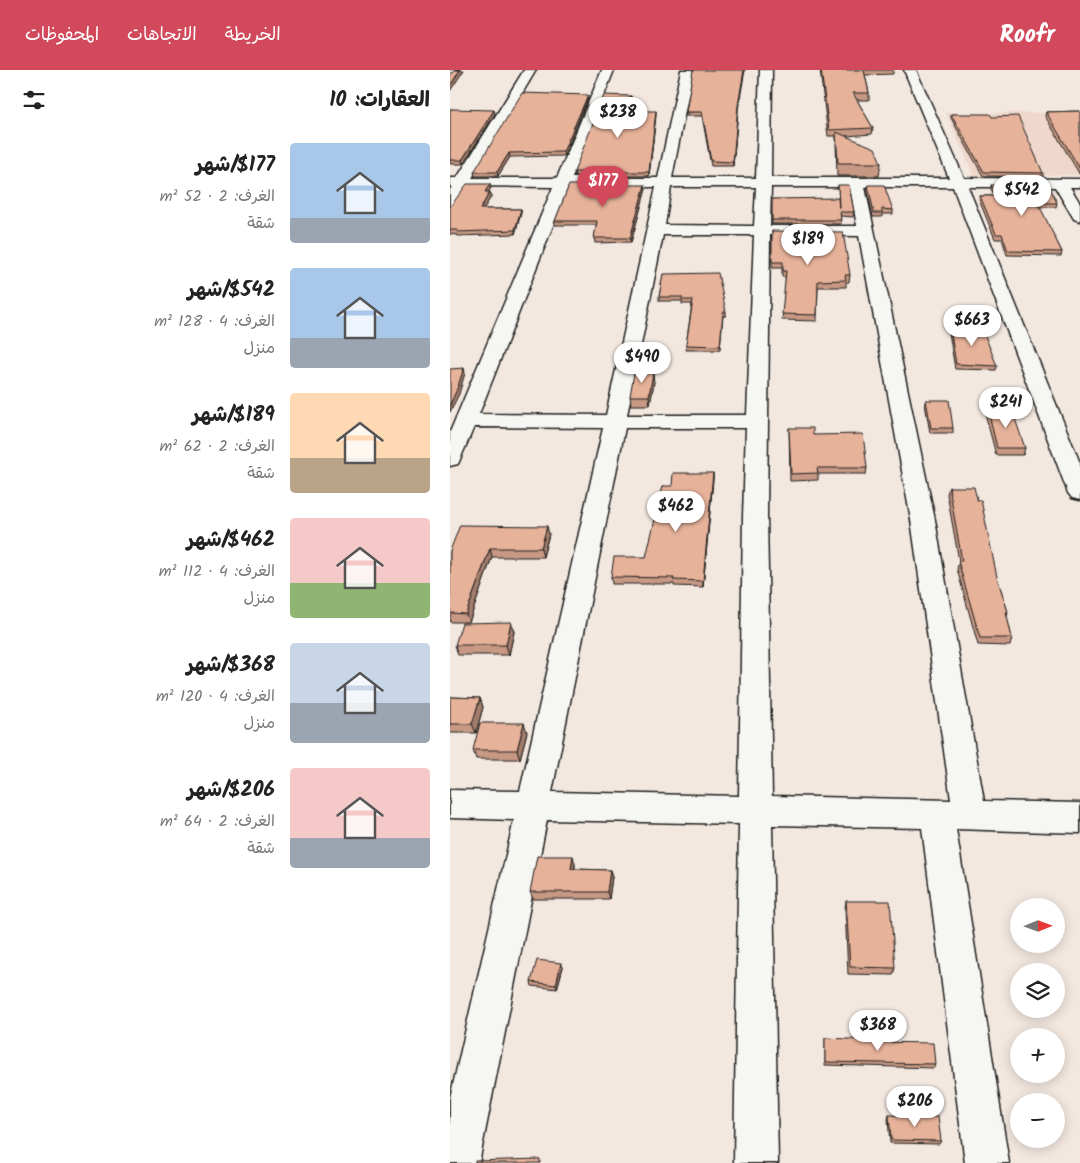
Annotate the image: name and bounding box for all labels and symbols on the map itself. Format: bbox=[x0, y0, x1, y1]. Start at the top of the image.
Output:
pin: $238 bbox=[588, 97, 648, 139]
pin: $177 bbox=[573, 166, 633, 208]
pin: $542 bbox=[992, 174, 1052, 217]
pin: $189 bbox=[778, 224, 838, 266]
pin: $663 bbox=[942, 304, 1002, 347]
pin: $490 bbox=[612, 342, 672, 384]
pin: $241 bbox=[976, 386, 1036, 429]
pin: $462 bbox=[646, 490, 706, 533]
north arrow bbox=[1010, 898, 1065, 952]
pin: $368 bbox=[848, 1010, 908, 1052]
pin: $206 bbox=[885, 1086, 945, 1128]

